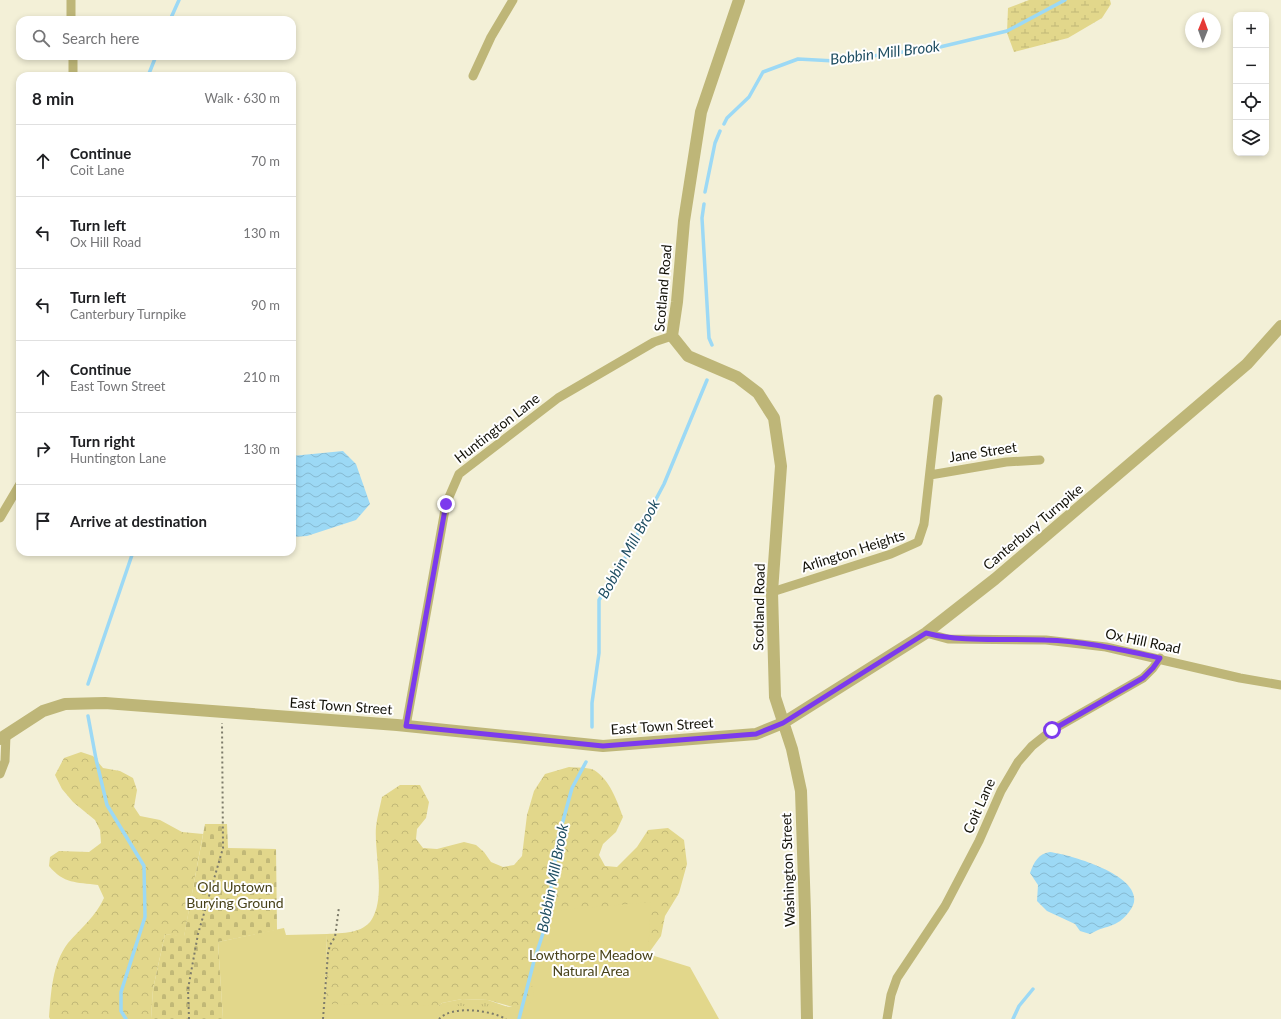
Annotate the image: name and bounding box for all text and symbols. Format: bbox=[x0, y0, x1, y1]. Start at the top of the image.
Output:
north arrow bbox=[1185, 12, 1221, 48]
map controls bbox=[1233, 12, 1269, 156]
button: + bbox=[1233, 12, 1269, 48]
search box bbox=[16, 16, 296, 60]
icon: search bbox=[30, 27, 52, 49]
text: Search here bbox=[62, 29, 139, 47]
water label: Bobbin Mill Brook bbox=[829, 36, 942, 68]
button: − bbox=[1233, 48, 1269, 84]
button: locate bbox=[1233, 84, 1269, 120]
text: 8 min bbox=[32, 88, 74, 109]
text: Walk · 630 m bbox=[204, 90, 280, 106]
button: layers bbox=[1233, 120, 1269, 156]
text: Continue bbox=[70, 144, 131, 162]
icon: ahead bbox=[32, 150, 54, 172]
text: 70 m bbox=[251, 153, 280, 169]
text: Coit Lane bbox=[70, 162, 124, 178]
text: Turn left bbox=[70, 216, 126, 234]
icon: left bbox=[32, 222, 54, 244]
text: 130 m bbox=[243, 225, 280, 241]
text: Ox Hill Road bbox=[70, 234, 141, 250]
street label: Scotland Road bbox=[650, 244, 675, 332]
text: Turn left bbox=[70, 288, 126, 306]
icon: left bbox=[32, 294, 54, 316]
text: 90 m bbox=[251, 297, 280, 313]
text: Canterbury Turnpike bbox=[70, 306, 186, 322]
text: Continue bbox=[70, 360, 131, 378]
icon: ahead bbox=[32, 366, 54, 388]
text: 210 m bbox=[243, 369, 280, 385]
text: East Town Street bbox=[70, 378, 166, 394]
street label: Huntington Lane bbox=[451, 389, 543, 466]
text: Turn right bbox=[70, 432, 135, 450]
icon: right bbox=[32, 438, 54, 460]
street label: Jane Street bbox=[948, 438, 1018, 465]
text: 130 m bbox=[243, 441, 280, 457]
text: Huntington Lane bbox=[70, 450, 166, 466]
street label: Canterbury Turnpike bbox=[979, 480, 1086, 573]
route end bbox=[437, 495, 455, 513]
water label: Bobbin Mill Brook bbox=[593, 495, 663, 601]
icon: arrive bbox=[32, 510, 54, 532]
text: Arrive at destination bbox=[70, 512, 207, 530]
street label: Arlington Heights bbox=[799, 526, 907, 575]
street label: Scotland Road bbox=[749, 563, 768, 651]
street label: Ox Hill Road bbox=[1104, 624, 1182, 657]
street label: East Town Street bbox=[289, 693, 393, 718]
street label: East Town Street bbox=[610, 713, 714, 738]
route start bbox=[1043, 721, 1061, 739]
street label: Coit Lane bbox=[959, 776, 998, 836]
street label: Washington Street bbox=[777, 813, 798, 927]
water label: Bobbin Mill Brook bbox=[533, 821, 572, 934]
park label: Old Uptown Burying Ground bbox=[186, 878, 284, 911]
park label: Lowthorpe Meadow Natural Area bbox=[529, 946, 653, 979]

